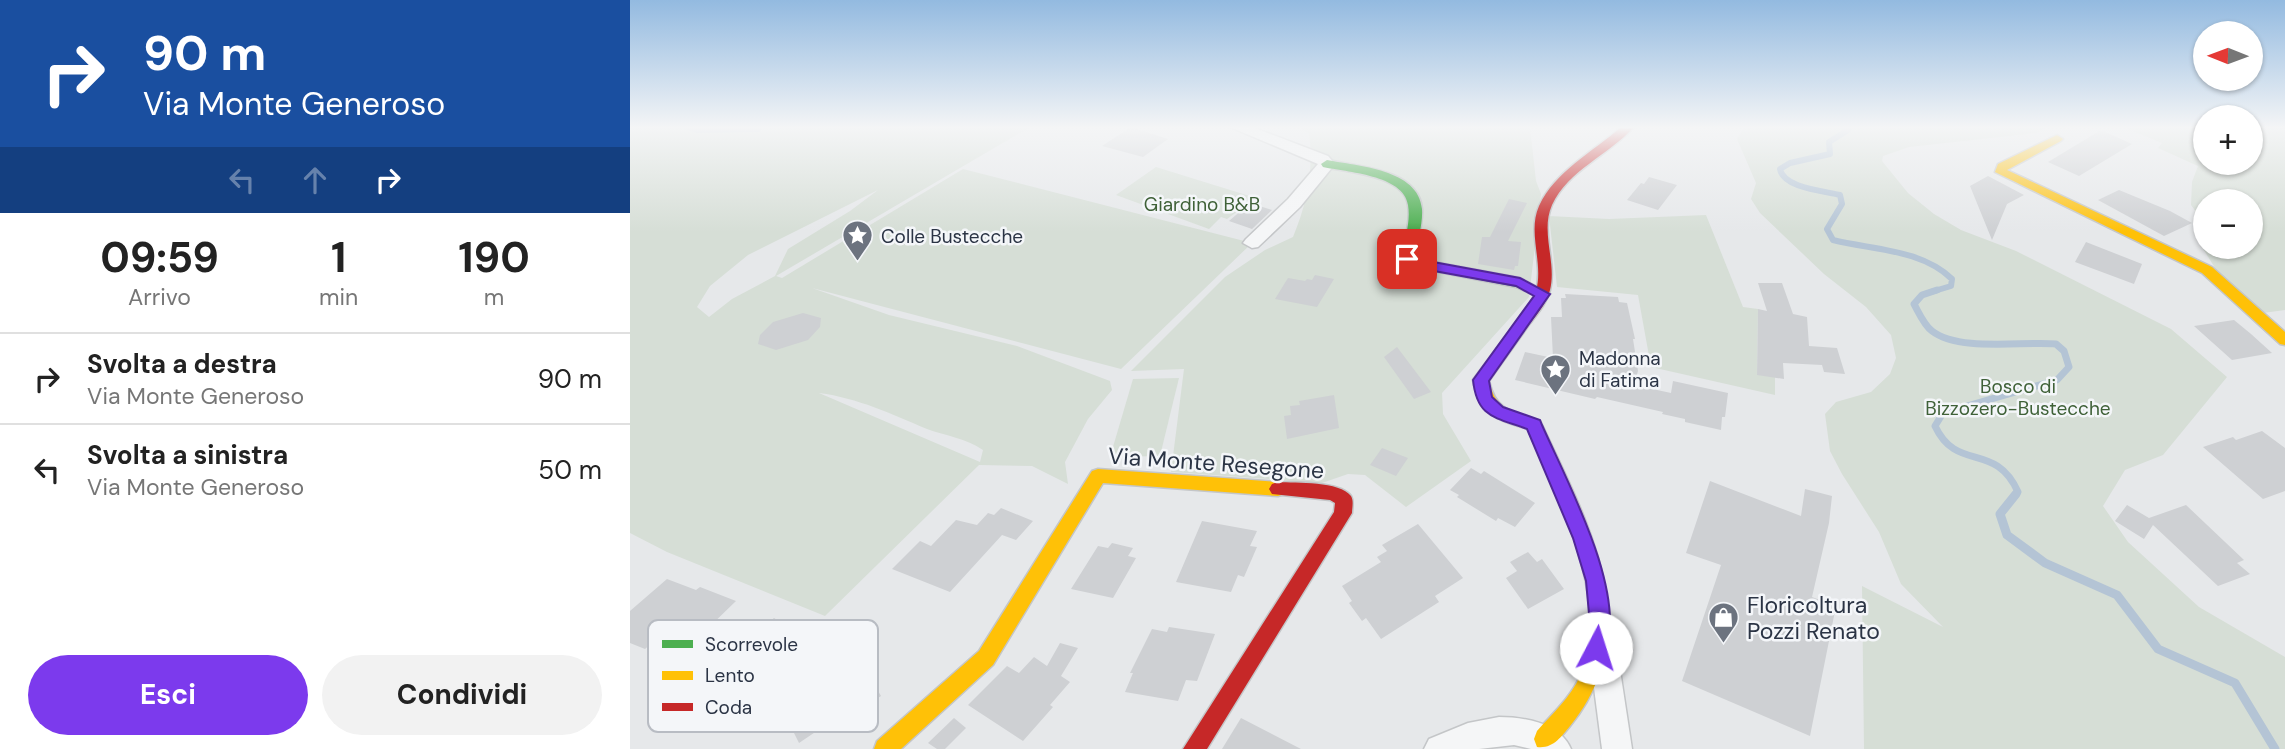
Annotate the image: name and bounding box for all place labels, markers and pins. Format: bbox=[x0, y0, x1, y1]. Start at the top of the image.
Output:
place icon: Colle Bustecche bbox=[841, 219, 875, 263]
place label: Colle Bustecche bbox=[881, 224, 1023, 249]
pin bbox=[1377, 229, 1437, 289]
place label: Madonna di Fatima bbox=[1579, 346, 1661, 393]
place icon: Madonna di Fatima bbox=[1539, 352, 1573, 396]
place label: Floricoltura Pozzi Renato bbox=[1747, 590, 1880, 646]
shop icon: Floricoltura Pozzi Renato bbox=[1707, 601, 1741, 645]

